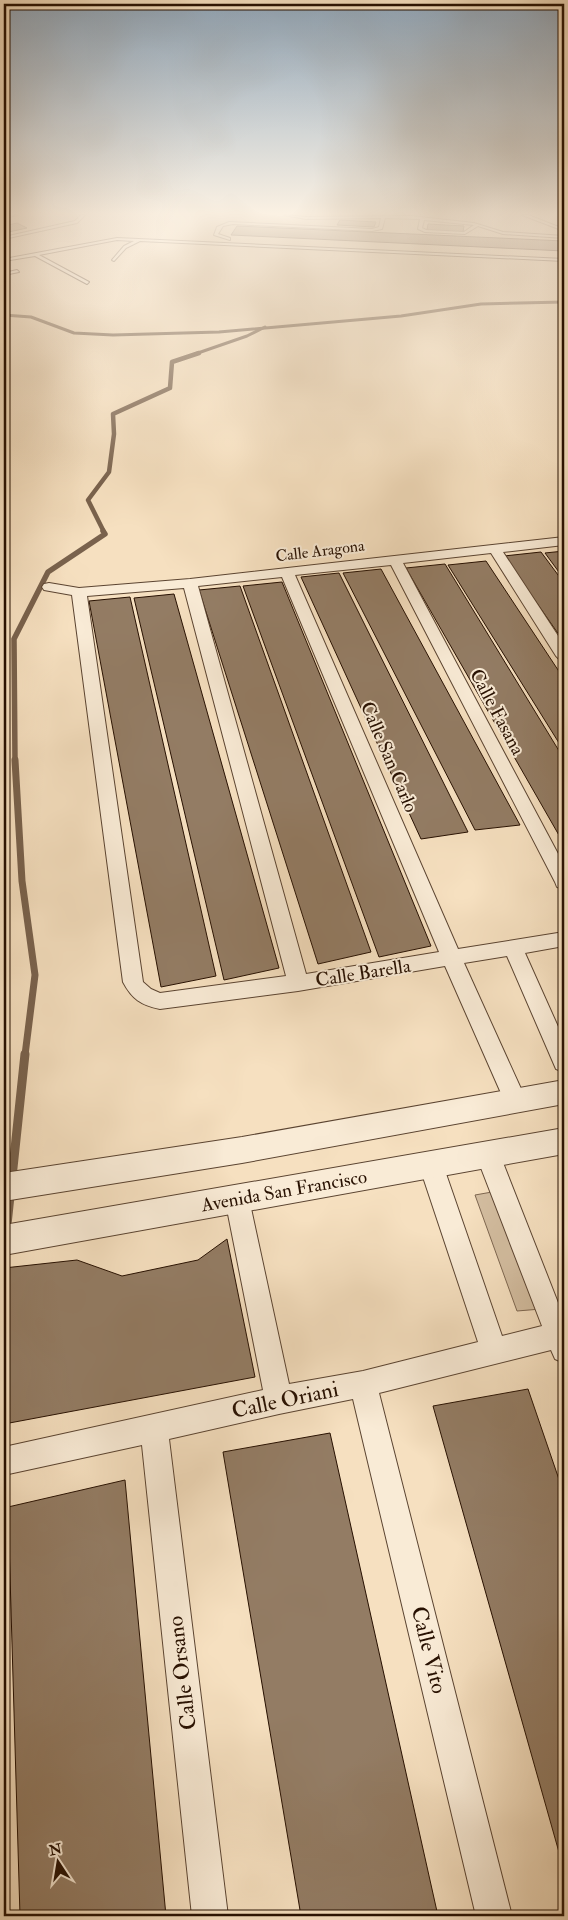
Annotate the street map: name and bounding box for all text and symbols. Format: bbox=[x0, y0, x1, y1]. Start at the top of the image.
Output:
street label: Calle Aragona bbox=[274, 536, 366, 566]
street label: Calle Fasana bbox=[464, 665, 530, 759]
street label: Calle San Carlo bbox=[355, 698, 423, 816]
street label: Calle Barella bbox=[314, 954, 412, 992]
street label: Avenida San Francisco bbox=[198, 1165, 369, 1218]
street label: Calle Oriani bbox=[229, 1375, 341, 1425]
street label: Calle Vito bbox=[405, 1603, 453, 1697]
street label: Calle Orsano bbox=[161, 1614, 203, 1732]
north arrow bbox=[32, 1838, 82, 1888]
text: N bbox=[47, 1840, 64, 1860]

